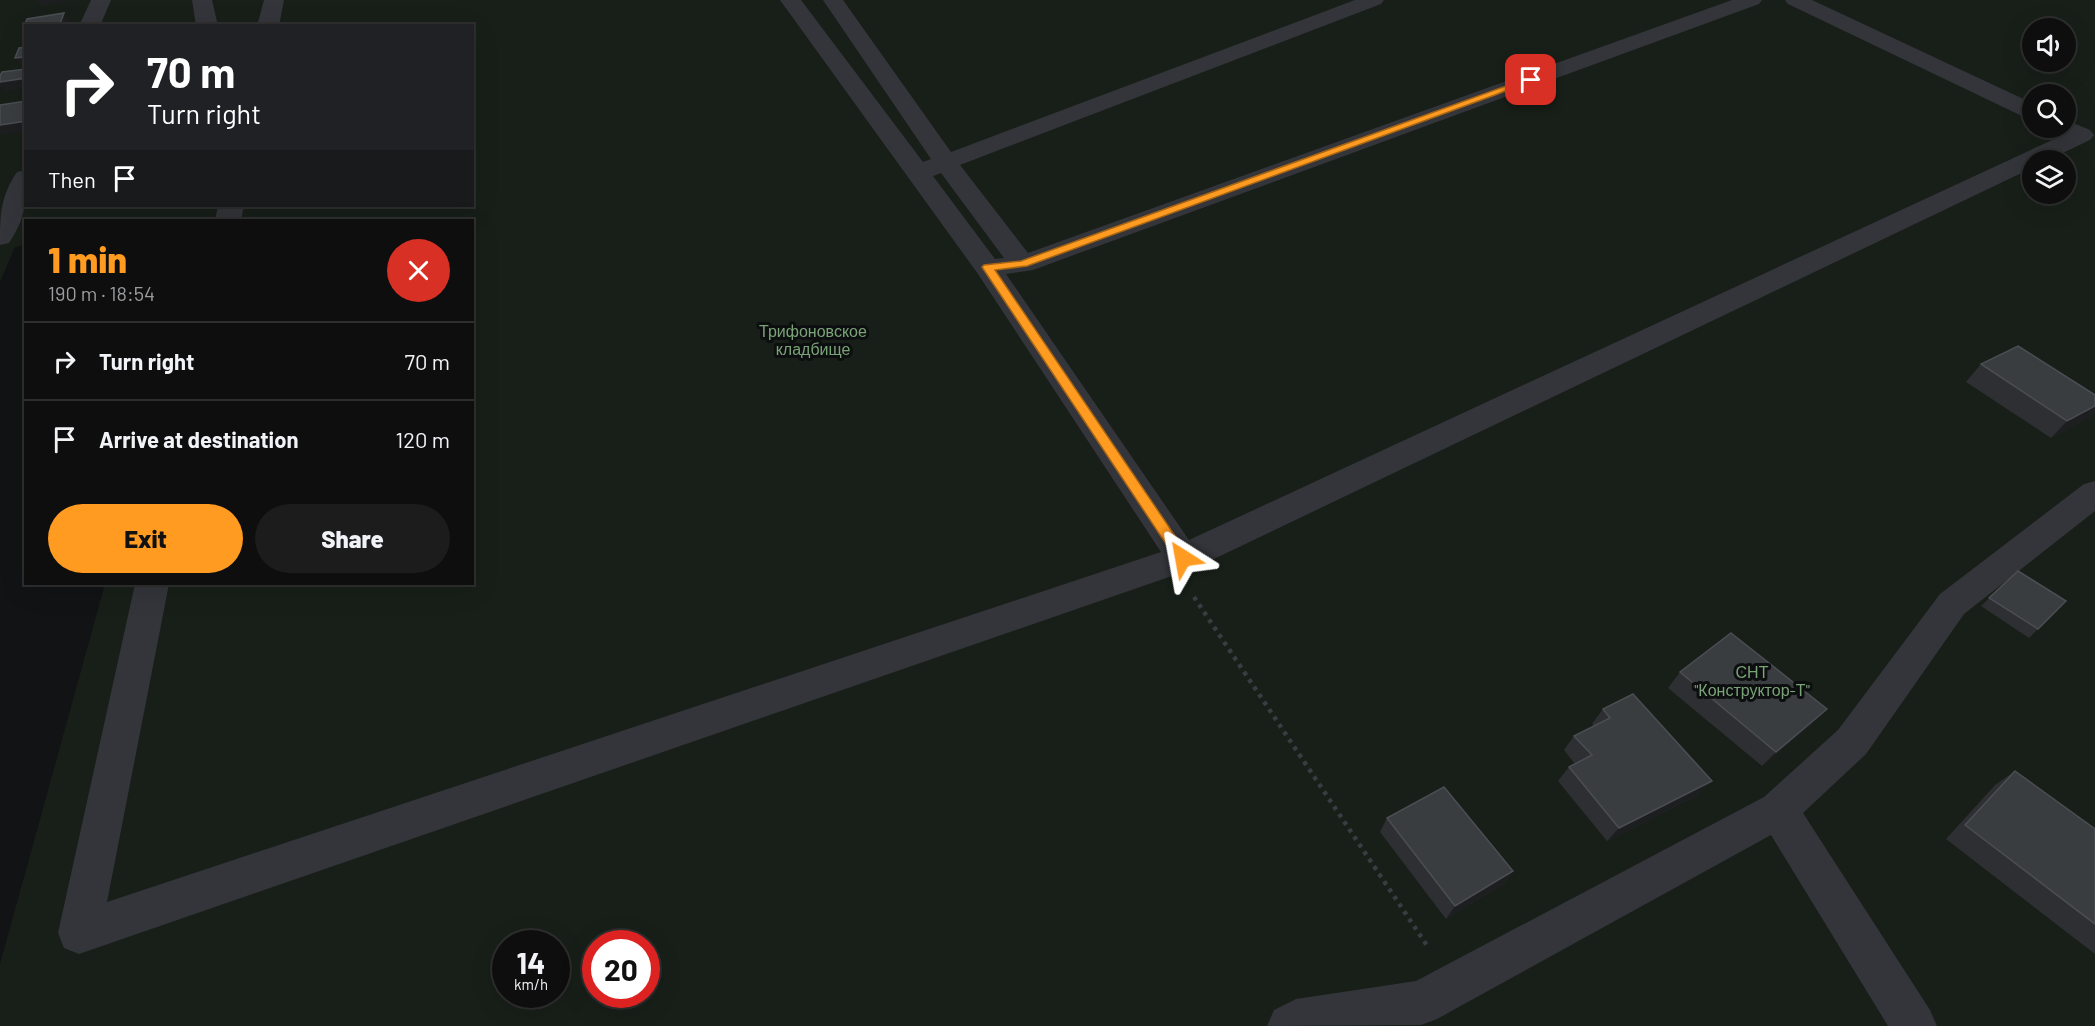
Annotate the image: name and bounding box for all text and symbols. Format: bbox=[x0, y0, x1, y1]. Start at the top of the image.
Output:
map controls bbox=[2022, 18, 2076, 204]
button: sound bbox=[2022, 18, 2076, 72]
text: 70 m bbox=[147, 46, 235, 96]
icon: right bbox=[48, 48, 126, 126]
pin bbox=[1505, 54, 1556, 105]
icon: arrive bbox=[1514, 63, 1547, 96]
button: search bbox=[2022, 84, 2076, 138]
text: Turn right bbox=[147, 97, 261, 129]
button: layers bbox=[2022, 150, 2076, 204]
icon: arrive bbox=[108, 162, 141, 195]
text: Then bbox=[48, 166, 96, 192]
text: 1 min bbox=[48, 237, 127, 280]
button: close bbox=[387, 239, 450, 302]
text: 190 m · 18:54 bbox=[48, 281, 155, 305]
park label: Трифоновское кладбище bbox=[759, 321, 867, 358]
icon: right bbox=[48, 345, 81, 378]
text: Turn right bbox=[99, 348, 194, 374]
text: 70 m bbox=[405, 348, 450, 374]
icon: arrive bbox=[48, 423, 81, 456]
text: Arrive at destination bbox=[99, 426, 298, 452]
text: 120 m bbox=[395, 426, 450, 452]
button: Exit bbox=[48, 504, 243, 573]
button: Share bbox=[255, 504, 450, 573]
position arrow bbox=[1151, 526, 1215, 590]
park label: СНТ "Конструктор-Т" bbox=[1694, 662, 1810, 699]
speed limit sign: 20 bbox=[582, 930, 660, 1008]
text: 14 bbox=[517, 944, 545, 980]
text: km/h bbox=[514, 975, 548, 993]

